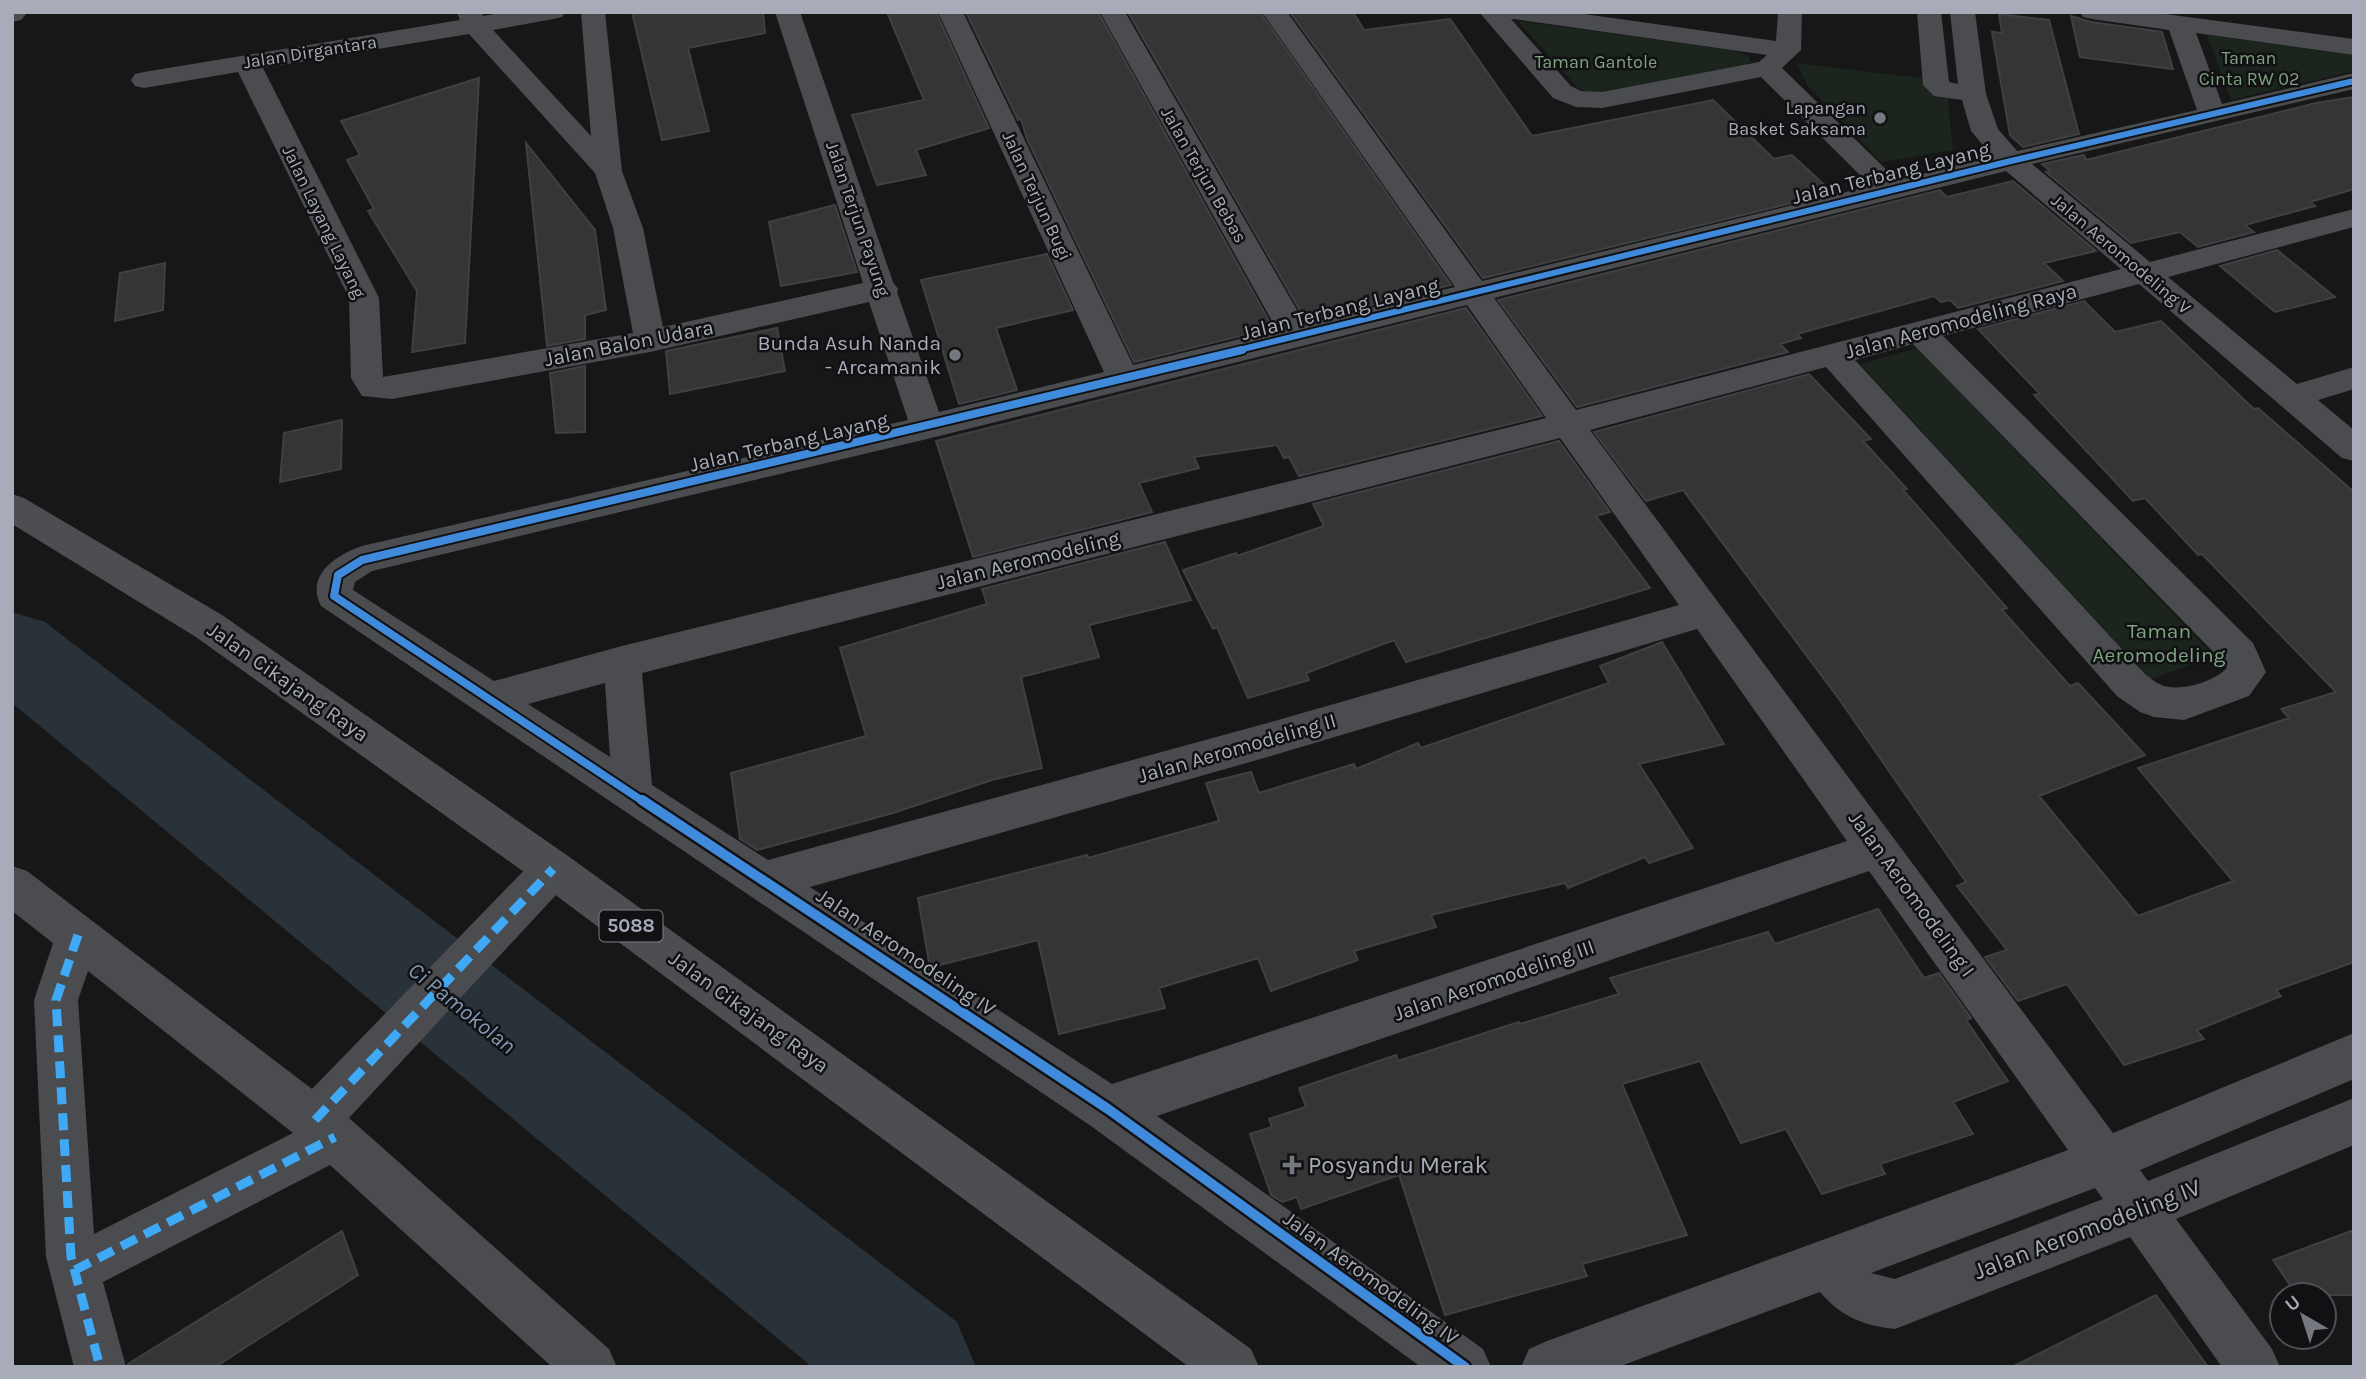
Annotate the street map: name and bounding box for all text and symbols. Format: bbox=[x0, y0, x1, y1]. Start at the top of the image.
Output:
street label: Jalan Dirgantara bbox=[242, 31, 378, 73]
park label: Taman Cinta RW 02 bbox=[2199, 47, 2299, 90]
park label: Taman Gantole bbox=[1535, 51, 1657, 73]
place label: Lapangan Basket Saksama bbox=[1728, 97, 1866, 140]
street label: Jalan Terjun Bebas bbox=[1156, 103, 1252, 247]
marker: Lapangan Basket Saksama bbox=[1872, 110, 1888, 126]
street label: Jalan Terjun Bugi bbox=[997, 128, 1077, 264]
street label: Jalan Terbang Layang bbox=[1790, 137, 1993, 209]
street label: Jalan Terjun Payung bbox=[821, 139, 895, 299]
street label: Jalan Layang Layang bbox=[278, 142, 370, 302]
street label: Jalan Aeromodeling V bbox=[2047, 189, 2195, 319]
street label: Jalan Terbang Layang bbox=[1239, 273, 1442, 345]
street label: Jalan Aeromodeling Raya bbox=[1843, 279, 2079, 363]
street label: Jalan Balon Udara bbox=[542, 315, 716, 371]
place label: Bunda Asuh Nanda - Arcamanik bbox=[757, 331, 941, 379]
marker: Bunda Asuh Nanda - Arcamanik bbox=[947, 347, 963, 363]
street label: Jalan Terbang Layang bbox=[687, 407, 891, 477]
street label: Jalan Aeromodeling bbox=[934, 526, 1122, 594]
street label: Jalan Cikajang Raya bbox=[203, 617, 373, 747]
park label: Taman Aeromodeling bbox=[2093, 619, 2226, 667]
street label: Jalan Aeromodeling II bbox=[1135, 708, 1339, 788]
street label: Jalan Aeromodeling I bbox=[1844, 806, 1980, 982]
street label: Jalan Aeromodeling IV bbox=[812, 883, 1000, 1021]
road number: 5088 bbox=[600, 910, 662, 942]
street label: Jalan Aeromodeling III bbox=[1390, 934, 1598, 1026]
street label: Jalan Cikajang Raya bbox=[665, 946, 833, 1078]
water label: Ci Pamokolan bbox=[403, 956, 521, 1060]
place label: Posyandu Merak bbox=[1308, 1151, 1488, 1179]
marker: Posyandu Merak bbox=[1282, 1155, 1302, 1175]
street label: Jalan Aeromodeling IV bbox=[1970, 1173, 2205, 1285]
street label: Jalan Aeromodeling IV bbox=[1279, 1206, 1463, 1350]
north arrow bbox=[2268, 1281, 2338, 1351]
text: U bbox=[2281, 1291, 2305, 1316]

